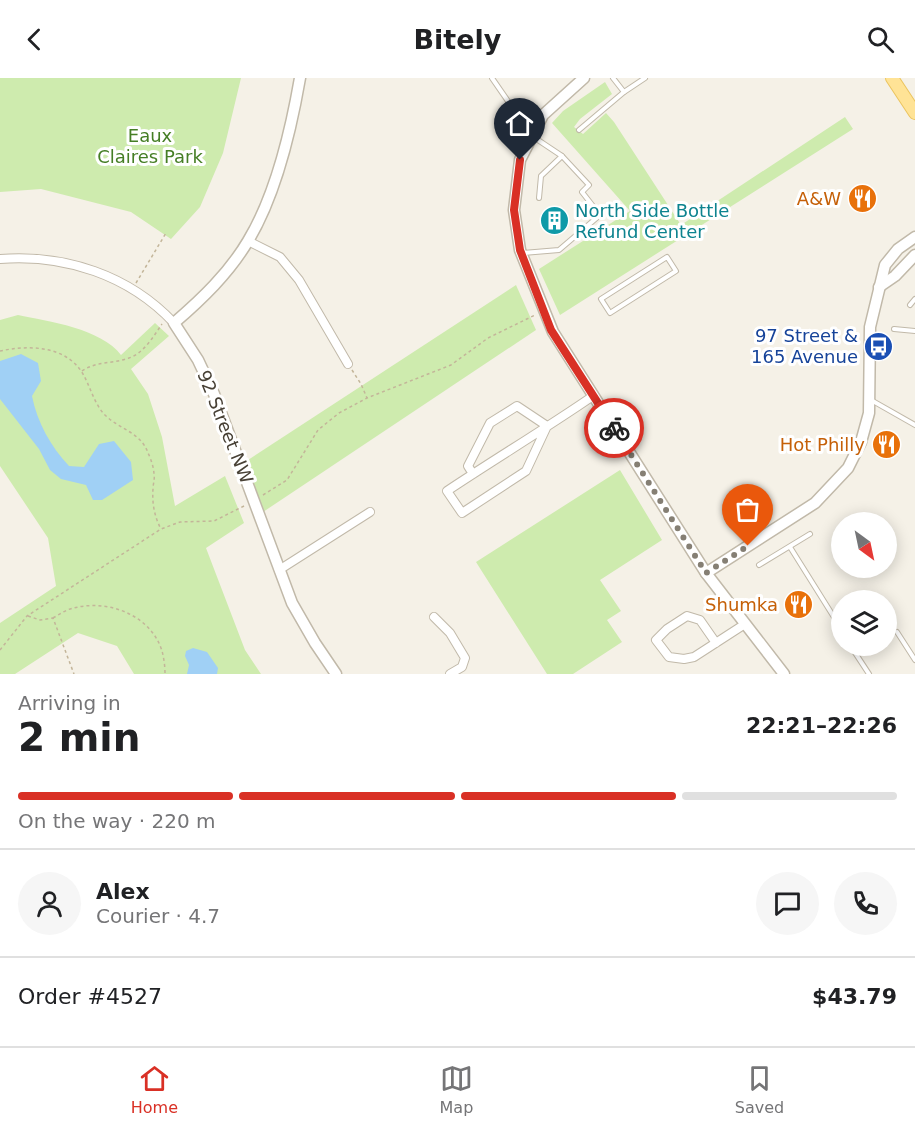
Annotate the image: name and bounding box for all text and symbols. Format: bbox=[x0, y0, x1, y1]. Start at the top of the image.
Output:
icon: back bbox=[18, 23, 51, 56]
icon: search bbox=[864, 23, 897, 56]
text: Bitely bbox=[414, 24, 501, 55]
pin bbox=[494, 98, 545, 160]
icon: home bbox=[503, 107, 536, 140]
park label: Eaux Claires Park bbox=[97, 125, 203, 167]
restaurant icon: A&W bbox=[846, 183, 878, 215]
place label: A&W bbox=[797, 188, 841, 209]
place label: North Side Bottle Refund Center bbox=[575, 200, 729, 242]
building icon: North Side Bottle Refund Center bbox=[538, 205, 570, 237]
place label: 97 Street & 165 Avenue bbox=[751, 325, 858, 367]
bus stop icon: 97 Street & 165 Avenue bbox=[863, 330, 895, 362]
street label: 92 Street NW bbox=[193, 367, 258, 487]
courier bbox=[584, 398, 644, 458]
icon: bike bbox=[598, 412, 631, 445]
restaurant icon: Hot Philly bbox=[870, 429, 902, 461]
place label: Hot Philly bbox=[780, 434, 865, 455]
pin bbox=[722, 484, 773, 546]
icon: bag bbox=[731, 493, 764, 526]
north arrow bbox=[831, 512, 897, 578]
map controls bbox=[831, 512, 897, 656]
restaurant icon: Shumka bbox=[783, 589, 815, 621]
button: layers bbox=[831, 590, 897, 656]
place label: Shumka bbox=[705, 594, 778, 615]
text: Arriving in bbox=[18, 691, 121, 715]
text: 22:21–22:26 bbox=[746, 713, 897, 738]
text: 2 min bbox=[18, 715, 140, 760]
text: On the way · 220 m bbox=[18, 809, 216, 833]
button: person bbox=[18, 872, 81, 935]
button: chat bbox=[756, 872, 819, 935]
button: phone bbox=[834, 872, 897, 935]
text: Alex bbox=[96, 879, 150, 904]
text: Courier · 4.7 bbox=[96, 904, 220, 928]
text: Order #4527 bbox=[18, 984, 162, 1009]
text: $43.79 bbox=[812, 984, 897, 1009]
tab: Home bbox=[131, 1062, 178, 1117]
tab: Map bbox=[440, 1062, 473, 1117]
tab: Saved bbox=[735, 1062, 784, 1117]

